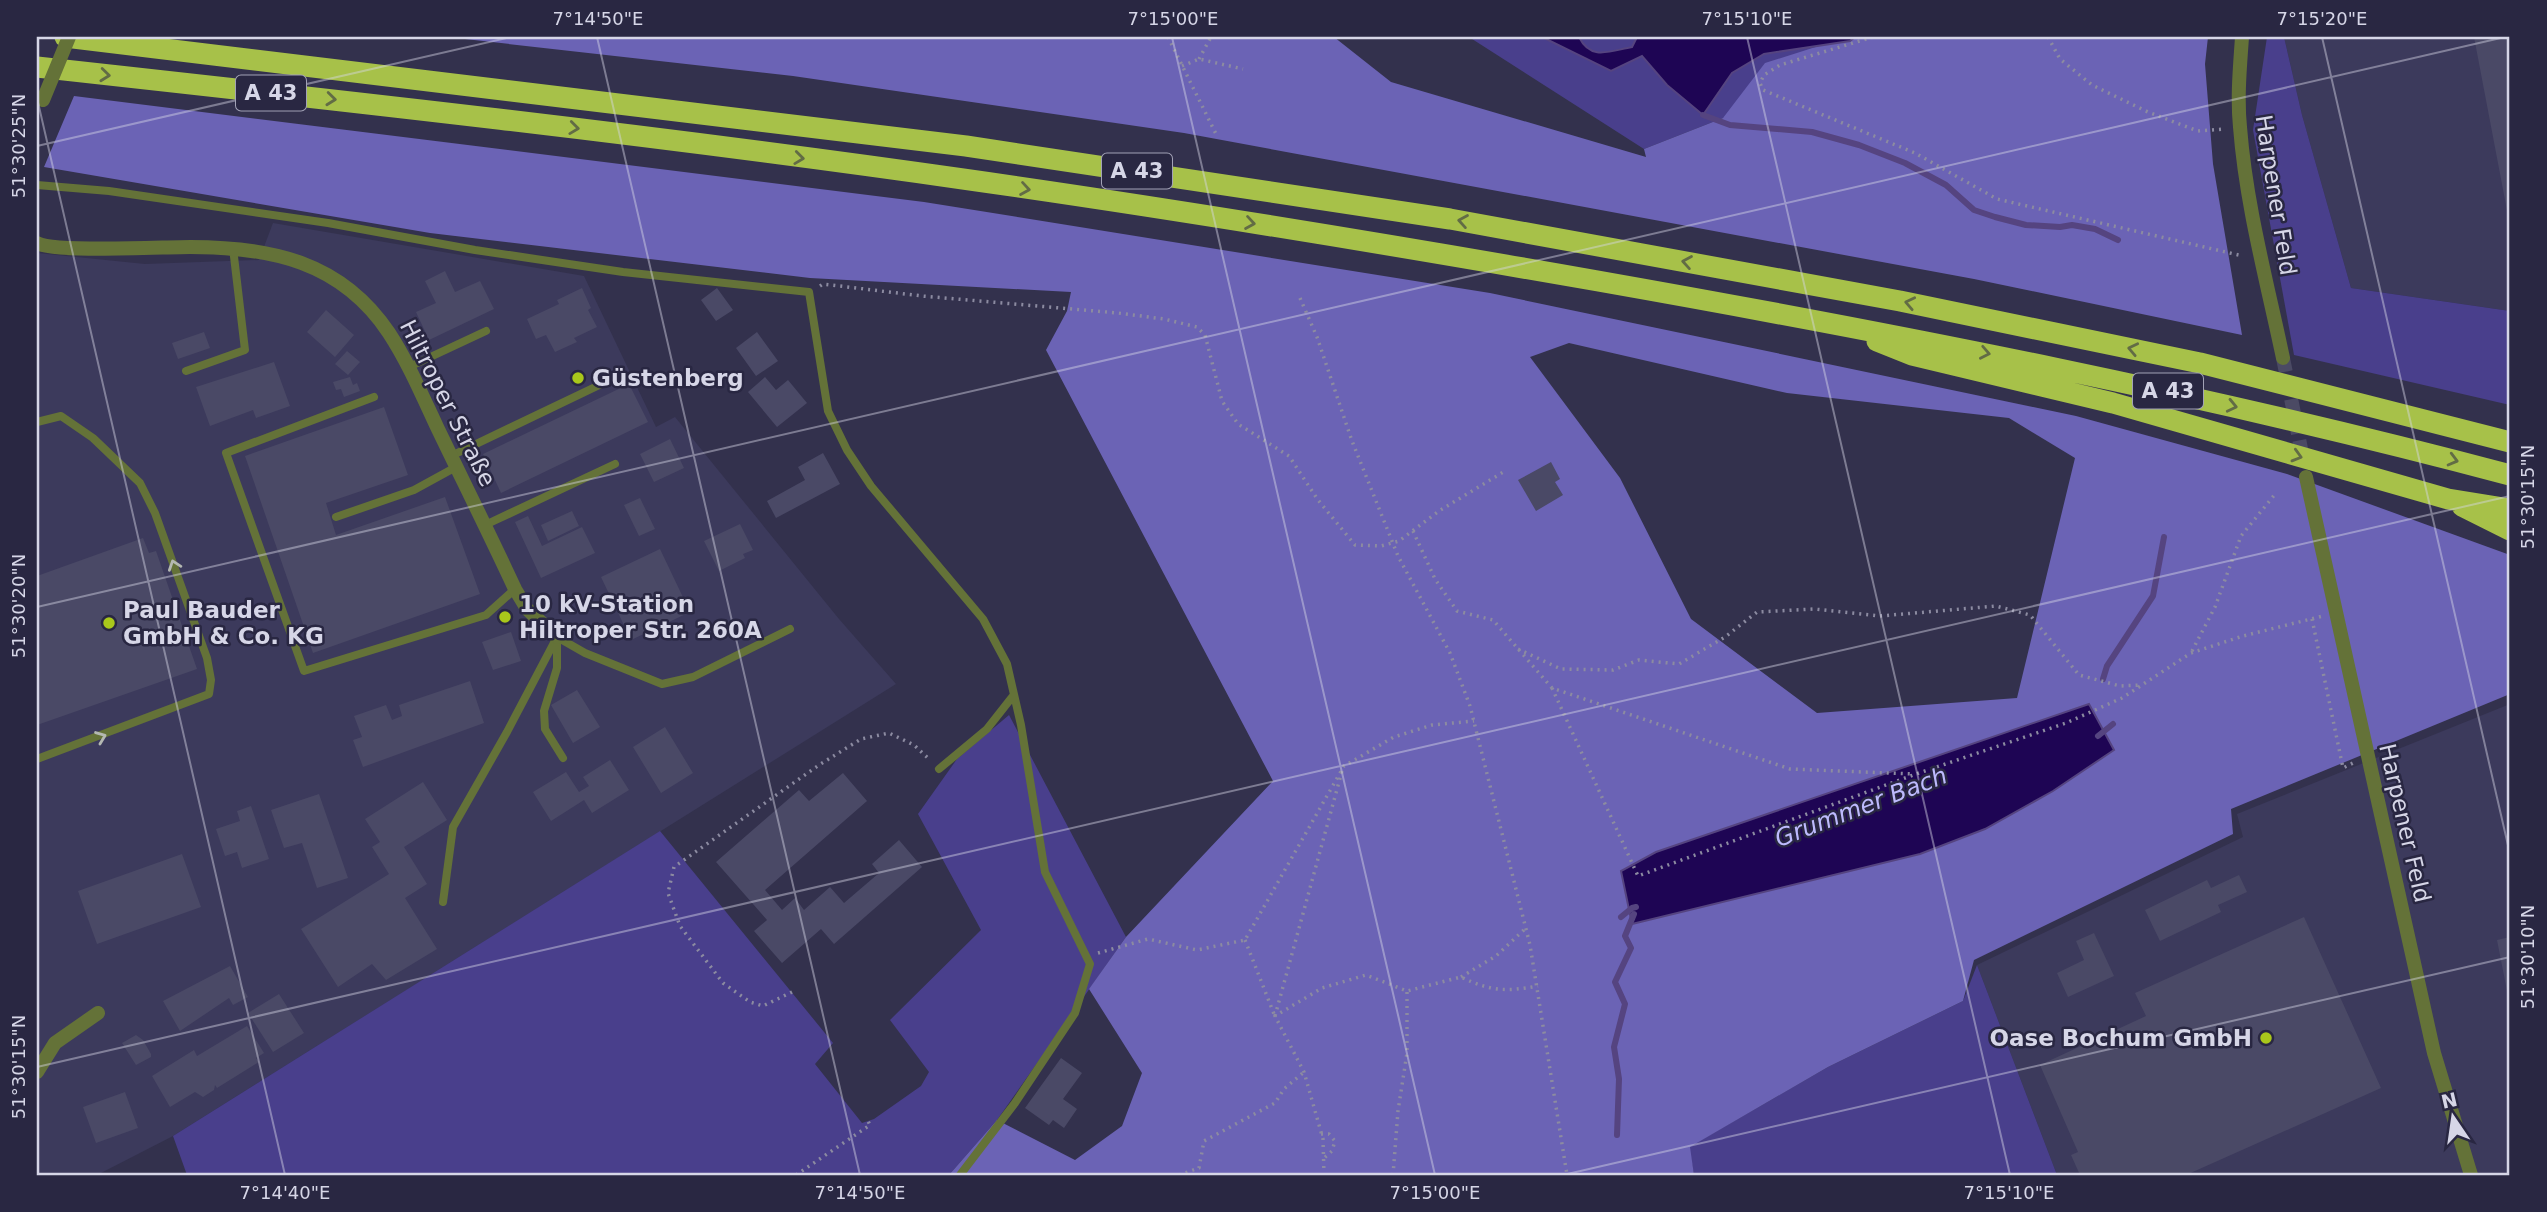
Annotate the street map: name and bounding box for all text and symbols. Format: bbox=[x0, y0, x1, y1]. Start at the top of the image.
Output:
text: 7°14'50"E bbox=[553, 8, 643, 29]
text: 7°15'00"E bbox=[1128, 8, 1218, 29]
text: 7°15'10"E bbox=[1702, 8, 1792, 29]
text: 7°15'20"E bbox=[2277, 8, 2367, 29]
one-way arrow bbox=[99, 67, 110, 82]
road number: A 43 bbox=[236, 76, 306, 110]
one-way arrow bbox=[325, 92, 337, 107]
text: 51°30'25"N bbox=[8, 94, 29, 198]
street label: Harpener Feld bbox=[2250, 113, 2302, 277]
one-way arrow bbox=[568, 121, 580, 136]
one-way arrow bbox=[793, 150, 805, 165]
road number: A 43 bbox=[1102, 154, 1172, 188]
one-way arrow bbox=[1019, 181, 1031, 196]
one-way arrow bbox=[1457, 214, 1469, 229]
one-way arrow bbox=[1244, 215, 1255, 230]
one-way arrow bbox=[1681, 255, 1693, 270]
one-way arrow bbox=[1904, 297, 1916, 312]
street label: Hiltroper Straße bbox=[395, 315, 501, 491]
one-way arrow bbox=[2127, 343, 2139, 358]
one-way arrow bbox=[1979, 345, 1991, 360]
place label: Güstenberg bbox=[592, 365, 744, 391]
marker: Güstenberg bbox=[570, 370, 586, 386]
road number: A 43 bbox=[2133, 374, 2203, 408]
one-way arrow bbox=[2226, 398, 2238, 413]
text: 51°30'15"N bbox=[2517, 445, 2538, 549]
one-way arrow bbox=[2291, 447, 2303, 462]
one-way arrow bbox=[2447, 451, 2459, 466]
text: 51°30'20"N bbox=[8, 554, 29, 658]
one-way arrow bbox=[168, 559, 182, 571]
place label: 10 kV-Station Hiltroper Str. 260A bbox=[519, 591, 762, 643]
place label: Paul Bauder GmbH & Co. KG bbox=[123, 597, 324, 649]
marker: 10 kV-Station Hiltroper Str. 260A bbox=[497, 609, 513, 625]
marker: Paul Bauder GmbH & Co. KG bbox=[101, 615, 117, 631]
one-way arrow bbox=[95, 731, 107, 745]
street label: Harpener Feld bbox=[2374, 741, 2436, 905]
water label: Grummer Bach bbox=[1771, 761, 1951, 853]
text: 51°30'10"N bbox=[2517, 905, 2538, 1009]
text: 51°30'15"N bbox=[8, 1015, 29, 1119]
place label: Oase Bochum GmbH bbox=[1989, 1025, 2252, 1051]
marker: Oase Bochum GmbH bbox=[2258, 1030, 2274, 1046]
north arrow bbox=[2418, 1082, 2488, 1152]
text: N bbox=[2439, 1088, 2459, 1113]
text: 7°14'40"E bbox=[240, 1182, 330, 1203]
text: 7°14'50"E bbox=[815, 1182, 905, 1203]
text: 7°15'00"E bbox=[1390, 1182, 1480, 1203]
text: 7°15'10"E bbox=[1964, 1182, 2054, 1203]

